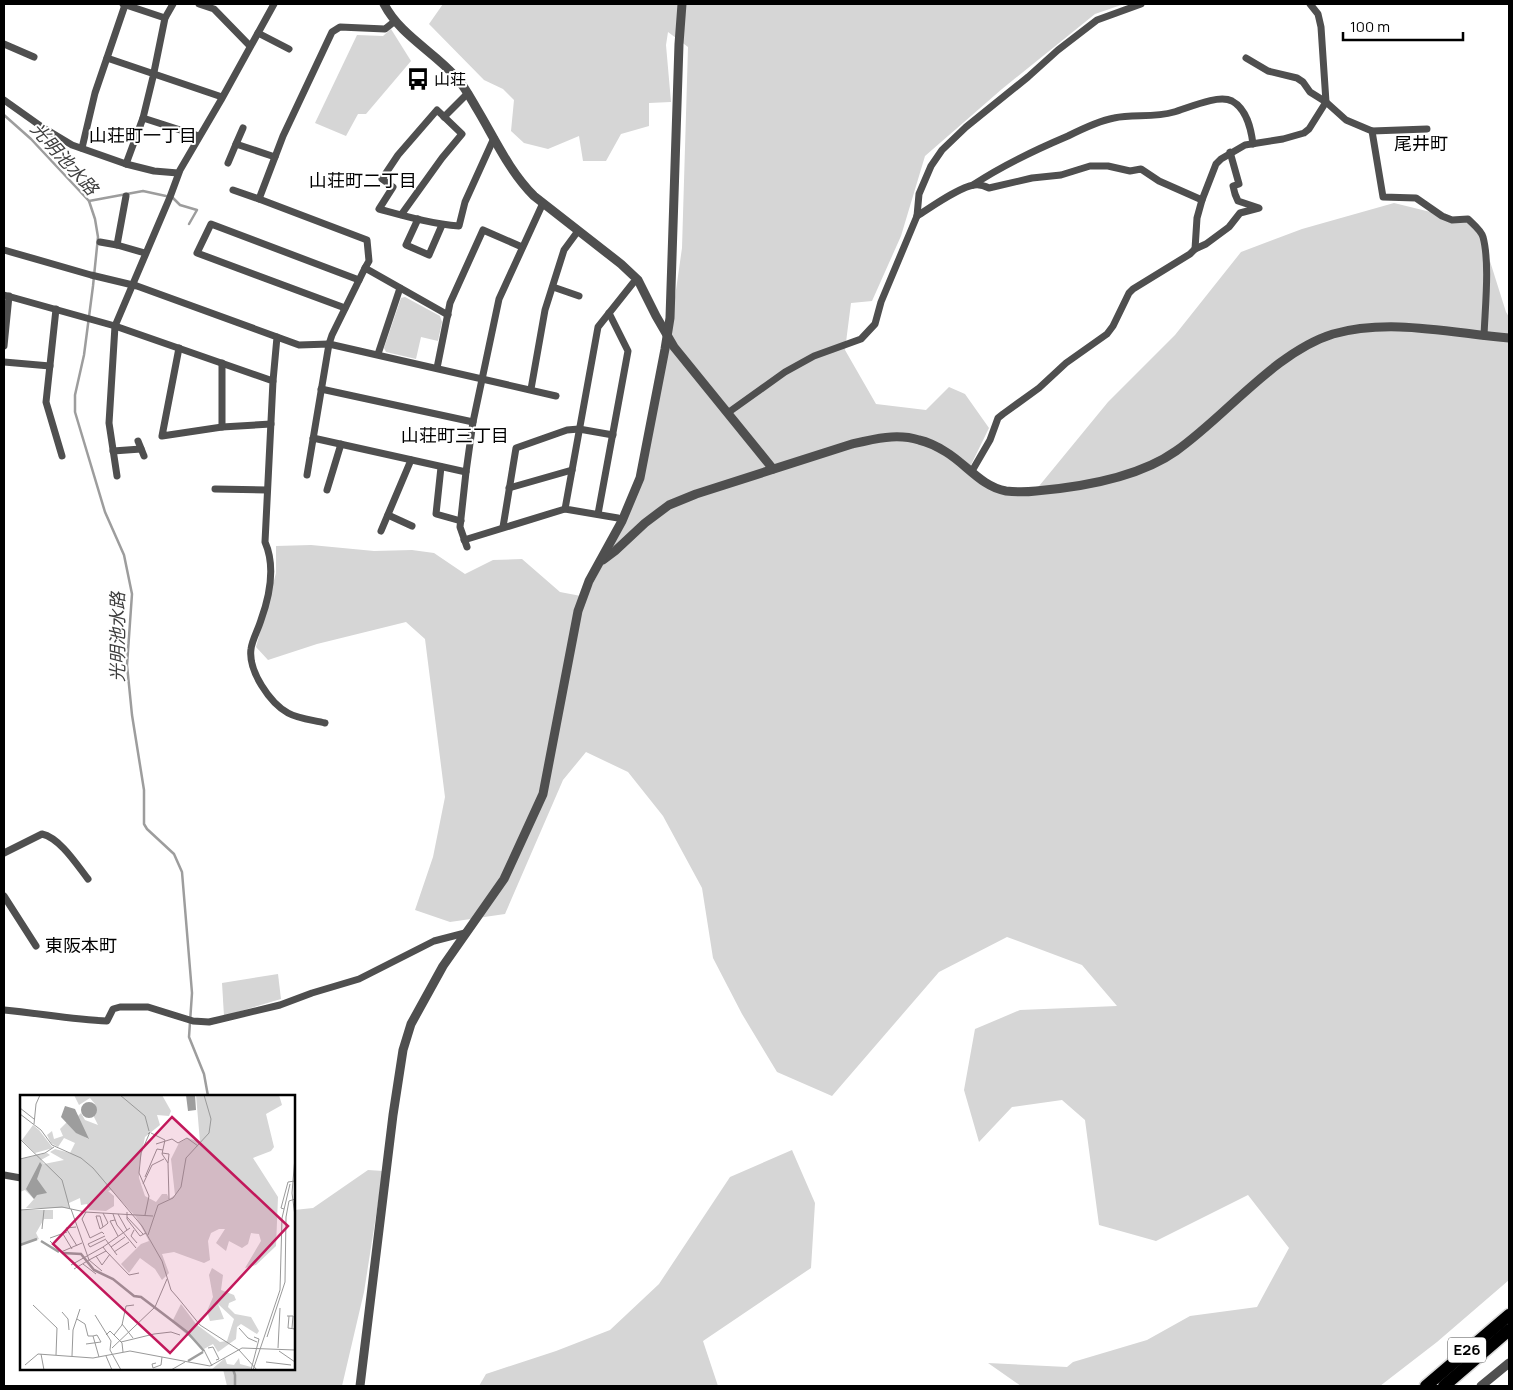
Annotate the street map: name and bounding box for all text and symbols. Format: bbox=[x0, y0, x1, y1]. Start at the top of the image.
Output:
scale bar bbox=[1343, 10, 1463, 42]
text: 100 m bbox=[1350, 16, 1390, 37]
bus stop icon: 山荘 bbox=[405, 66, 431, 92]
place label: 山荘 bbox=[434, 68, 466, 90]
water label: 光明池水路 bbox=[26, 117, 105, 201]
district label: 山荘町一丁目 bbox=[89, 123, 197, 147]
district label: 尾井町 bbox=[1394, 131, 1448, 155]
district label: 山荘町二丁目 bbox=[309, 168, 417, 192]
district label: 山荘町三丁目 bbox=[401, 423, 509, 447]
water label: 光明池水路 bbox=[105, 590, 129, 682]
district label: 東阪本町 bbox=[45, 933, 117, 957]
inset map bbox=[20, 1095, 295, 1370]
road number: E26 bbox=[1448, 1338, 1486, 1362]

